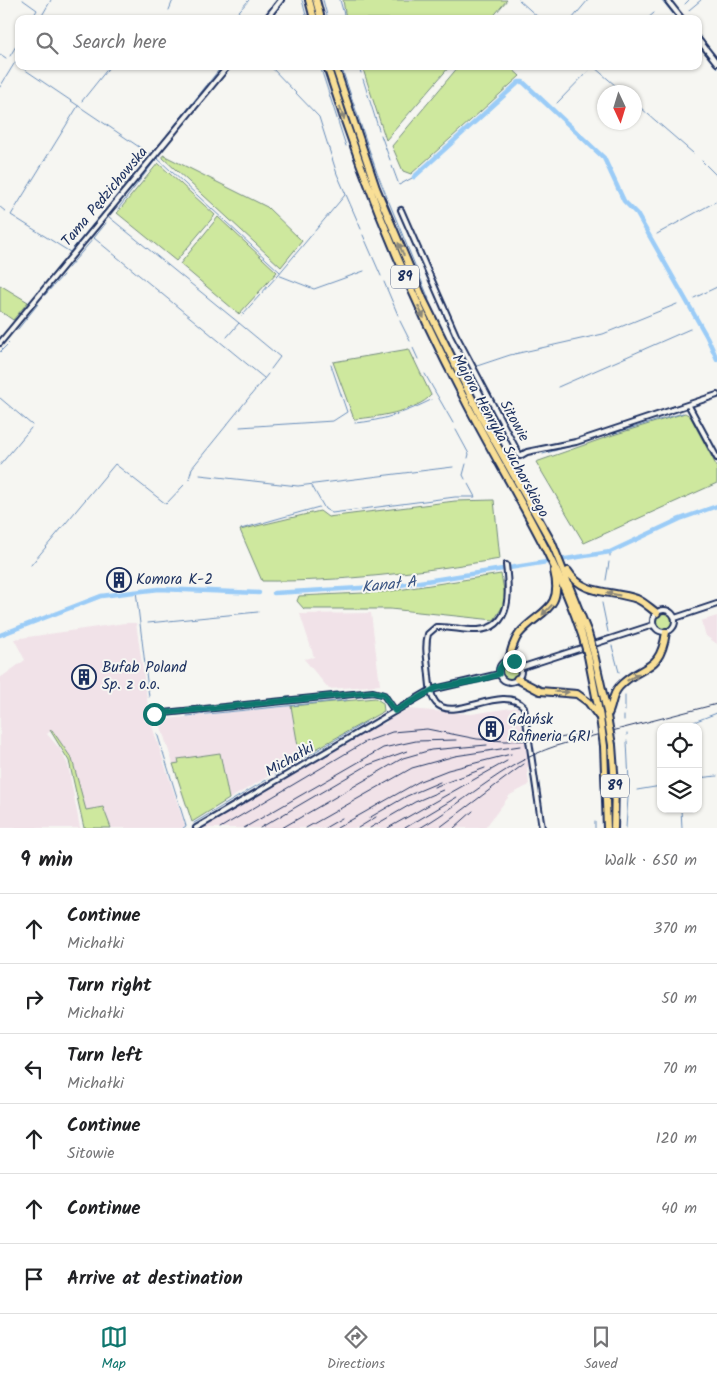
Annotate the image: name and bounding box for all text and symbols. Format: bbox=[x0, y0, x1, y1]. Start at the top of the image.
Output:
search box bbox=[15, 15, 702, 70]
text: Search here bbox=[73, 28, 167, 58]
icon: search bbox=[33, 29, 61, 57]
north arrow bbox=[597, 85, 642, 130]
one-way arrow bbox=[339, 105, 346, 120]
street label: Tama Pędzichowska bbox=[56, 142, 154, 252]
one-way arrow bbox=[396, 242, 404, 256]
road number: 89 bbox=[391, 266, 419, 288]
one-way arrow bbox=[417, 305, 426, 320]
street label: Majora Henryka Sucharskiego bbox=[445, 350, 555, 522]
street label: Sitowie bbox=[493, 396, 535, 447]
building icon: Komora K-2 bbox=[106, 567, 132, 593]
place label: Komora K-2 bbox=[136, 568, 213, 592]
water label: Kanał A bbox=[360, 570, 419, 600]
one-way arrow bbox=[605, 589, 621, 597]
one-way arrow bbox=[541, 604, 553, 616]
route end bbox=[503, 650, 526, 673]
place label: Bufab Poland Sp. z o.o. bbox=[102, 656, 187, 697]
building icon: Bufab Poland Sp. z o.o. bbox=[71, 664, 97, 690]
one-way arrow bbox=[626, 673, 639, 682]
one-way arrow bbox=[555, 688, 571, 696]
route start bbox=[143, 703, 166, 726]
place label: Gdańsk Rafineria GR1 bbox=[508, 708, 591, 749]
building icon: Gdańsk Rafineria GR1 bbox=[478, 716, 504, 742]
map controls bbox=[657, 723, 702, 813]
button: locate bbox=[657, 723, 702, 768]
street label: Michałki bbox=[261, 736, 320, 784]
button: layers bbox=[657, 768, 702, 813]
road number: 89 bbox=[601, 774, 629, 798]
text: 9 min bbox=[20, 844, 73, 877]
text: Walk · 650 m bbox=[604, 848, 697, 873]
text: Continue bbox=[67, 901, 140, 931]
icon: ahead bbox=[20, 915, 48, 943]
text: 370 m bbox=[653, 916, 697, 941]
text: Michałki bbox=[67, 931, 124, 956]
text: Turn right bbox=[67, 971, 152, 1001]
icon: right bbox=[20, 985, 48, 1013]
text: 50 m bbox=[661, 986, 697, 1011]
text: Michałki bbox=[67, 1001, 124, 1026]
text: Turn left bbox=[67, 1041, 142, 1071]
icon: left bbox=[20, 1055, 48, 1083]
text: 70 m bbox=[662, 1056, 697, 1081]
text: Michałki bbox=[67, 1071, 124, 1096]
text: Continue bbox=[67, 1111, 140, 1141]
icon: ahead bbox=[20, 1125, 48, 1153]
text: 120 m bbox=[656, 1126, 697, 1151]
text: Sitowie bbox=[67, 1141, 115, 1166]
text: Continue bbox=[67, 1194, 140, 1224]
icon: ahead bbox=[20, 1195, 48, 1223]
text: 40 m bbox=[661, 1196, 697, 1221]
text: Arrive at destination bbox=[67, 1264, 243, 1294]
icon: arrive bbox=[20, 1265, 48, 1293]
tab: Map bbox=[100, 1323, 128, 1375]
tab: Directions bbox=[327, 1323, 385, 1375]
tab: Saved bbox=[584, 1323, 617, 1375]

